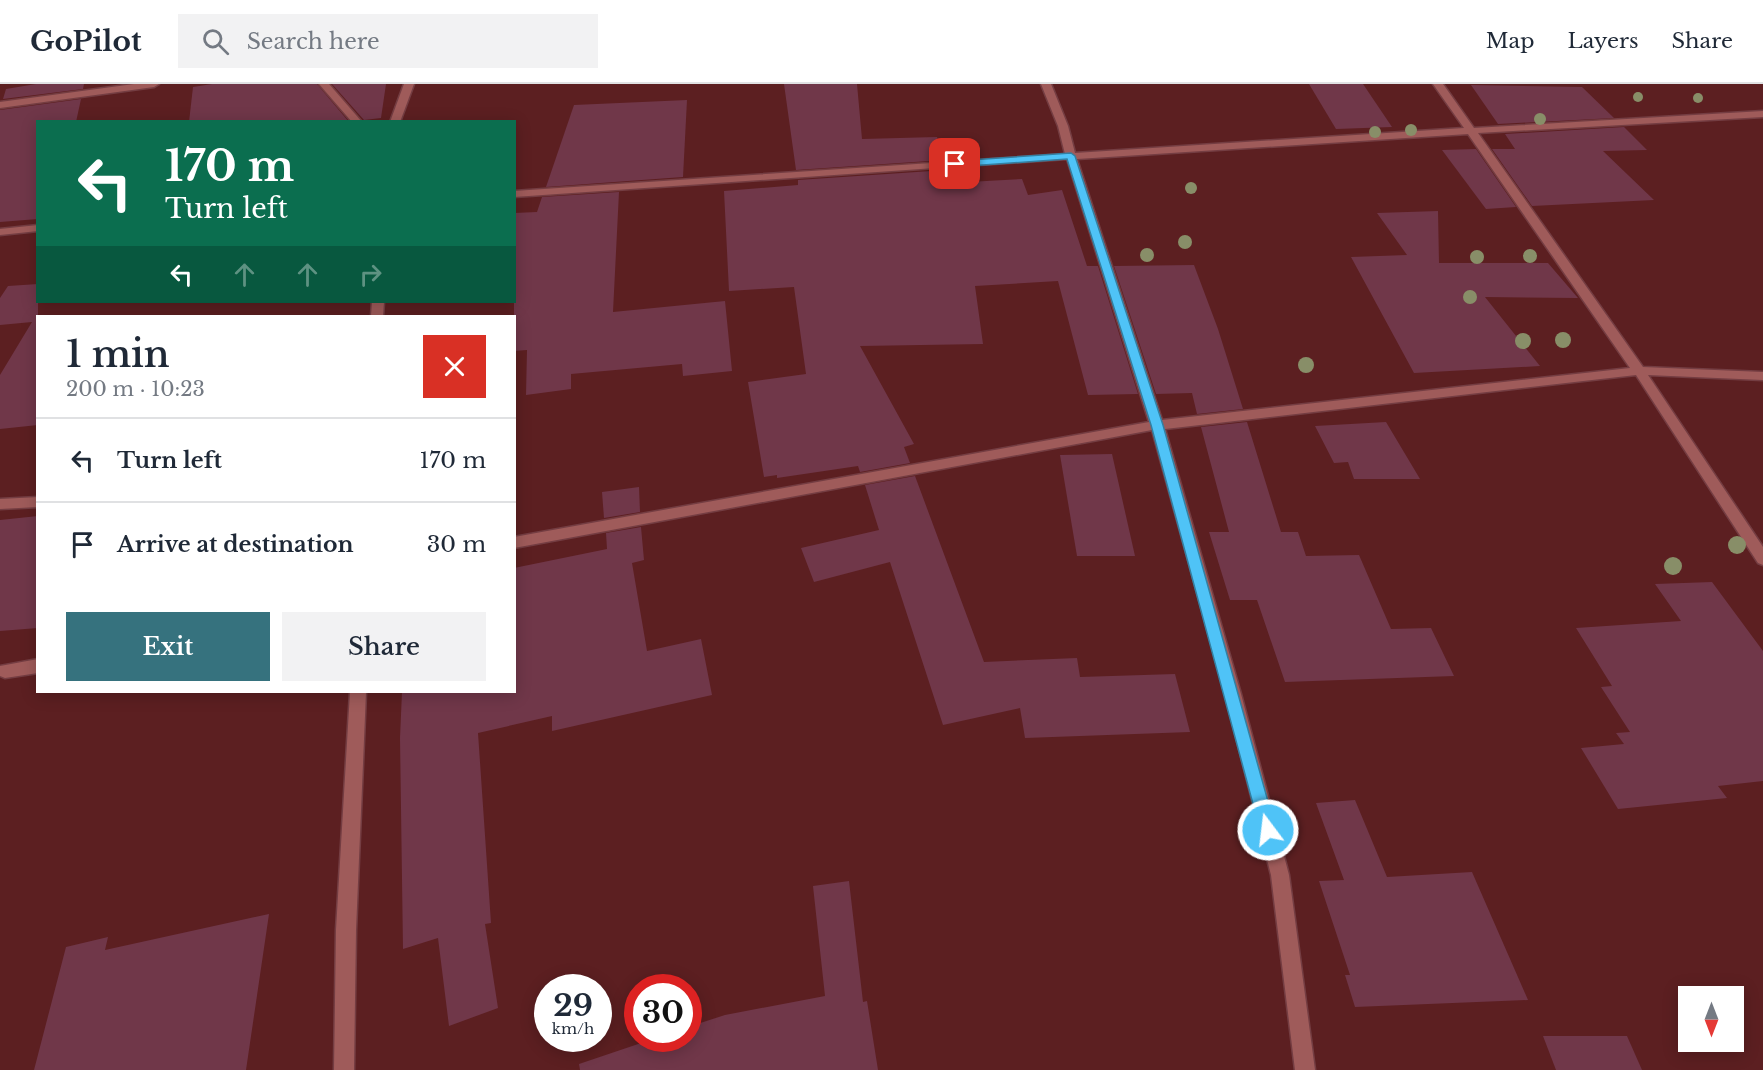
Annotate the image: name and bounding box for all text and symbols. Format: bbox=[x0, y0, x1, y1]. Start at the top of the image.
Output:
search box bbox=[178, 14, 598, 68]
text: GoPilot bbox=[30, 24, 142, 59]
icon: search bbox=[199, 25, 232, 58]
text: Search here bbox=[247, 28, 380, 55]
text: Map bbox=[1486, 28, 1535, 54]
text: Layers bbox=[1568, 28, 1639, 54]
text: Share bbox=[1672, 28, 1733, 54]
pin bbox=[929, 138, 980, 189]
text: 170 m bbox=[165, 140, 294, 192]
icon: left bbox=[66, 144, 144, 222]
icon: arrive bbox=[938, 147, 971, 180]
text: Turn left bbox=[165, 192, 288, 225]
icon: left bbox=[165, 258, 198, 291]
icon: ahead bbox=[228, 258, 261, 291]
icon: ahead bbox=[291, 258, 324, 291]
icon: right bbox=[354, 258, 387, 291]
text: 1 min bbox=[66, 332, 170, 377]
button: close bbox=[423, 335, 486, 398]
text: 200 m · 10:23 bbox=[66, 377, 205, 401]
icon: left bbox=[66, 444, 99, 477]
text: Turn left bbox=[117, 447, 222, 474]
text: 170 m bbox=[420, 447, 486, 474]
icon: arrive bbox=[66, 528, 99, 561]
text: Arrive at destination bbox=[117, 531, 354, 558]
text: 30 m bbox=[427, 531, 486, 558]
button: Exit bbox=[66, 612, 270, 681]
button: Share bbox=[282, 612, 486, 681]
position arrow bbox=[1236, 798, 1300, 862]
speed limit sign: 30 bbox=[624, 974, 702, 1052]
north arrow bbox=[1678, 986, 1744, 1052]
map controls bbox=[1678, 986, 1744, 1052]
text: 29 bbox=[553, 987, 593, 1024]
text: km/h bbox=[552, 1019, 594, 1038]

